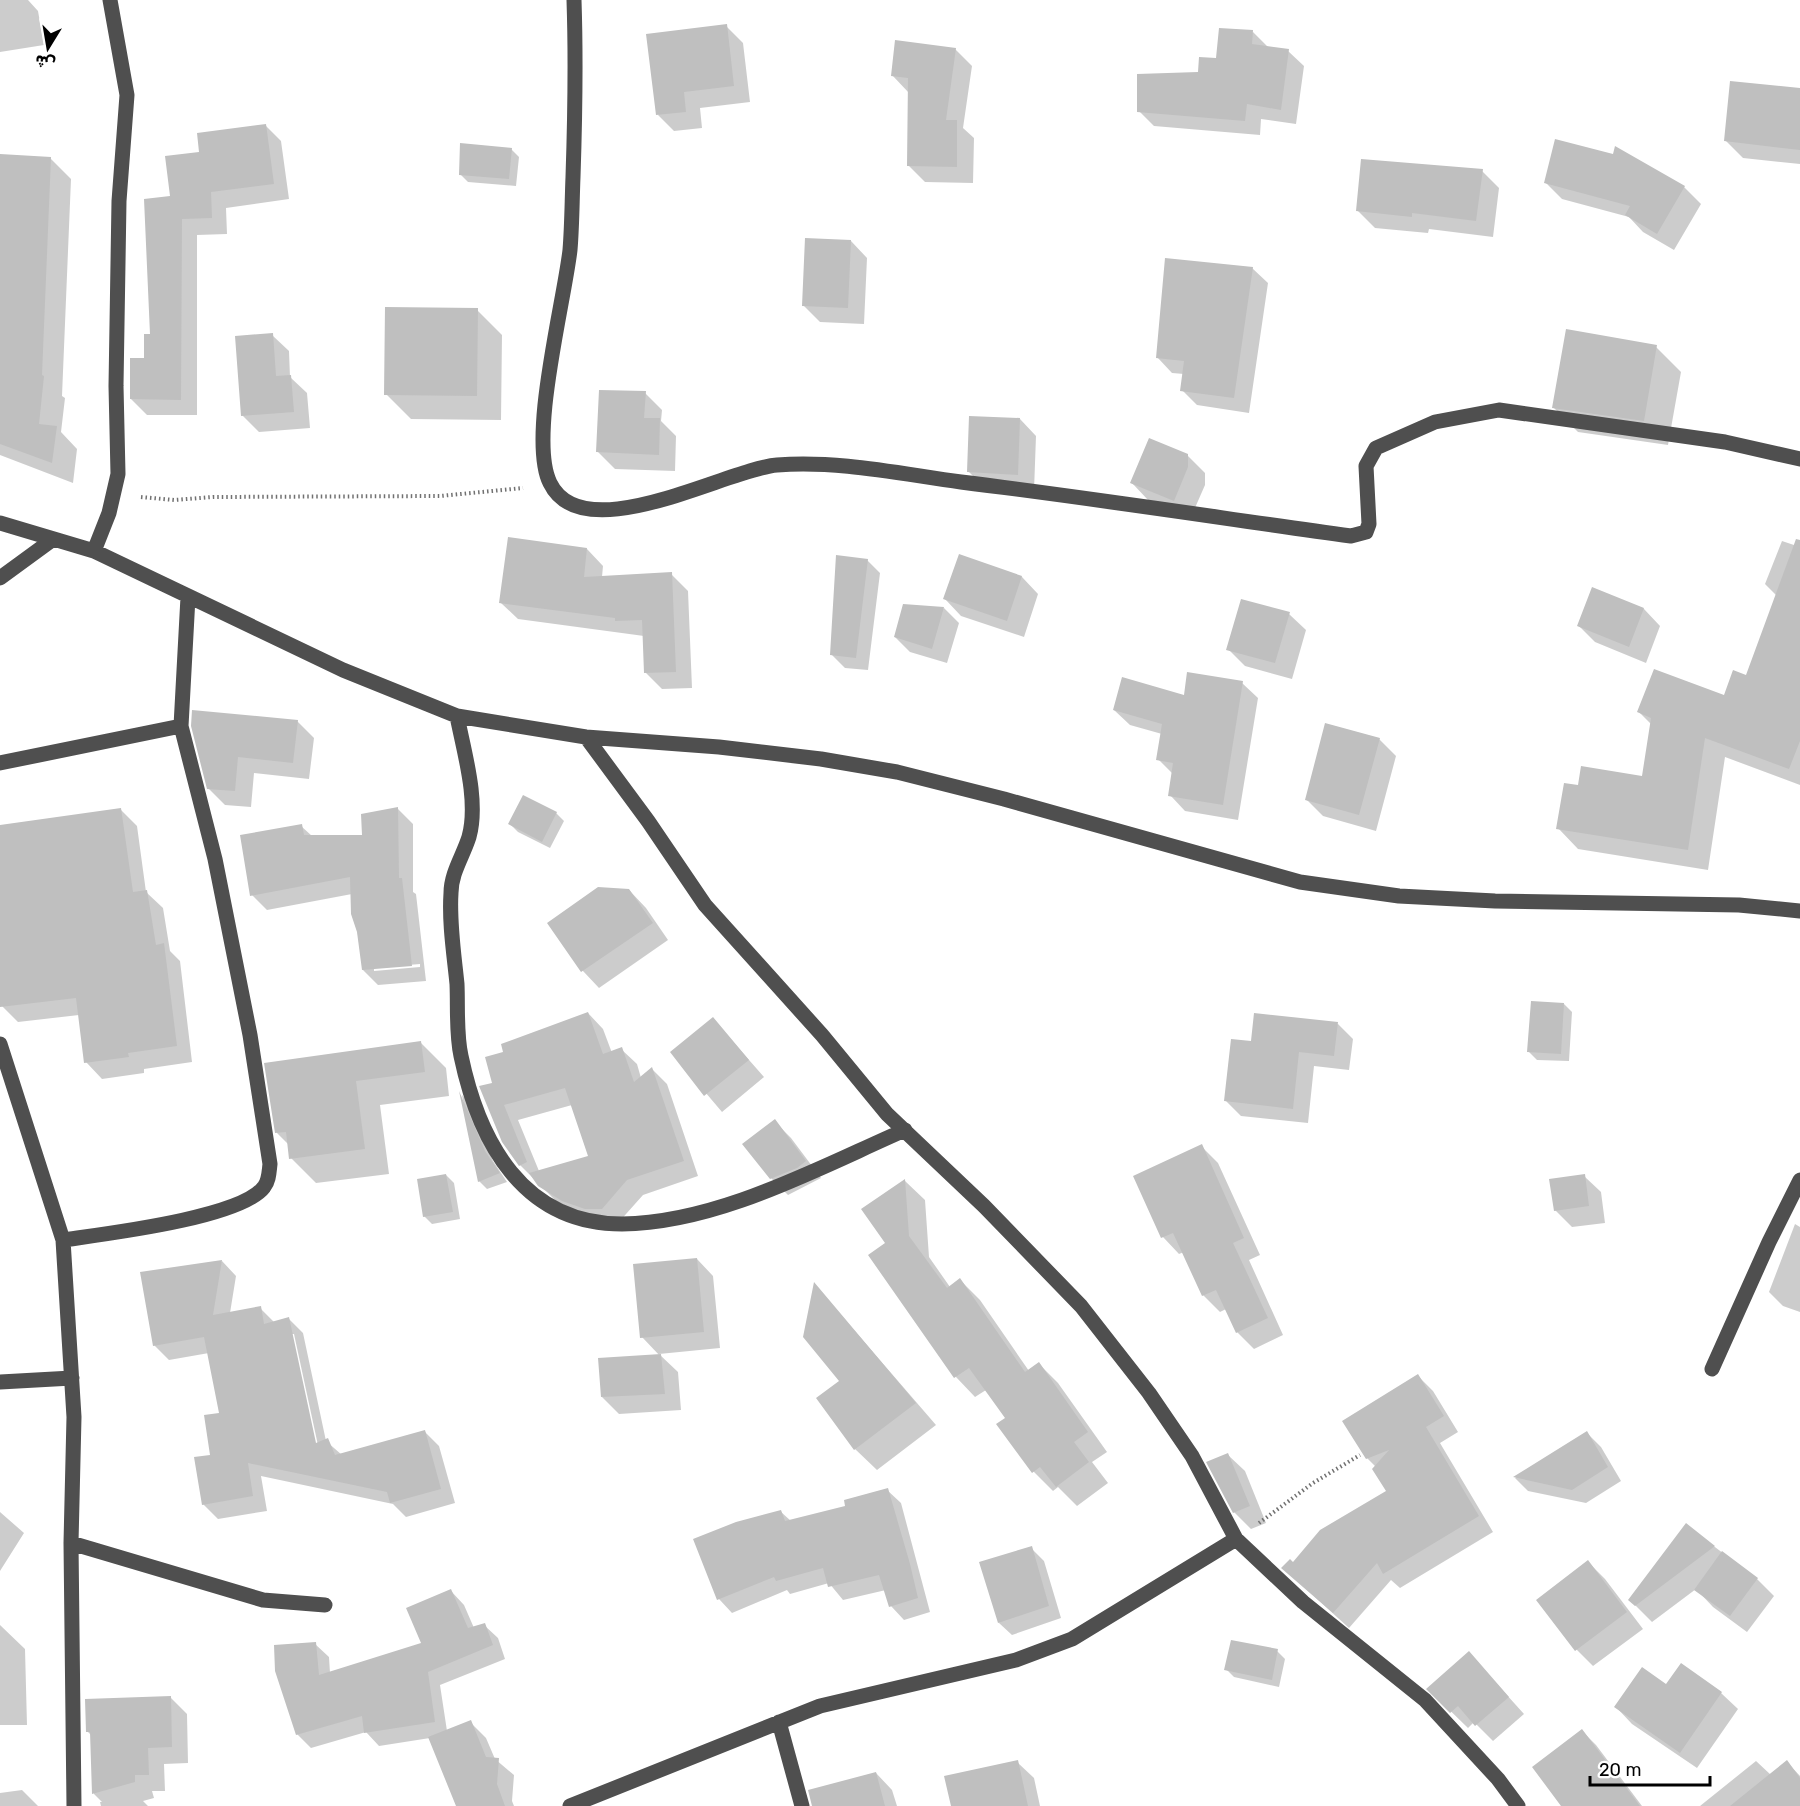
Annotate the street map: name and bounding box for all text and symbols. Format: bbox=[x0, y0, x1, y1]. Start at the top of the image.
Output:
north arrow bbox=[18, 18, 78, 78]
text: ش bbox=[33, 51, 57, 73]
scale bar bbox=[1590, 1749, 1710, 1787]
text: 20 m bbox=[1599, 1759, 1641, 1781]

